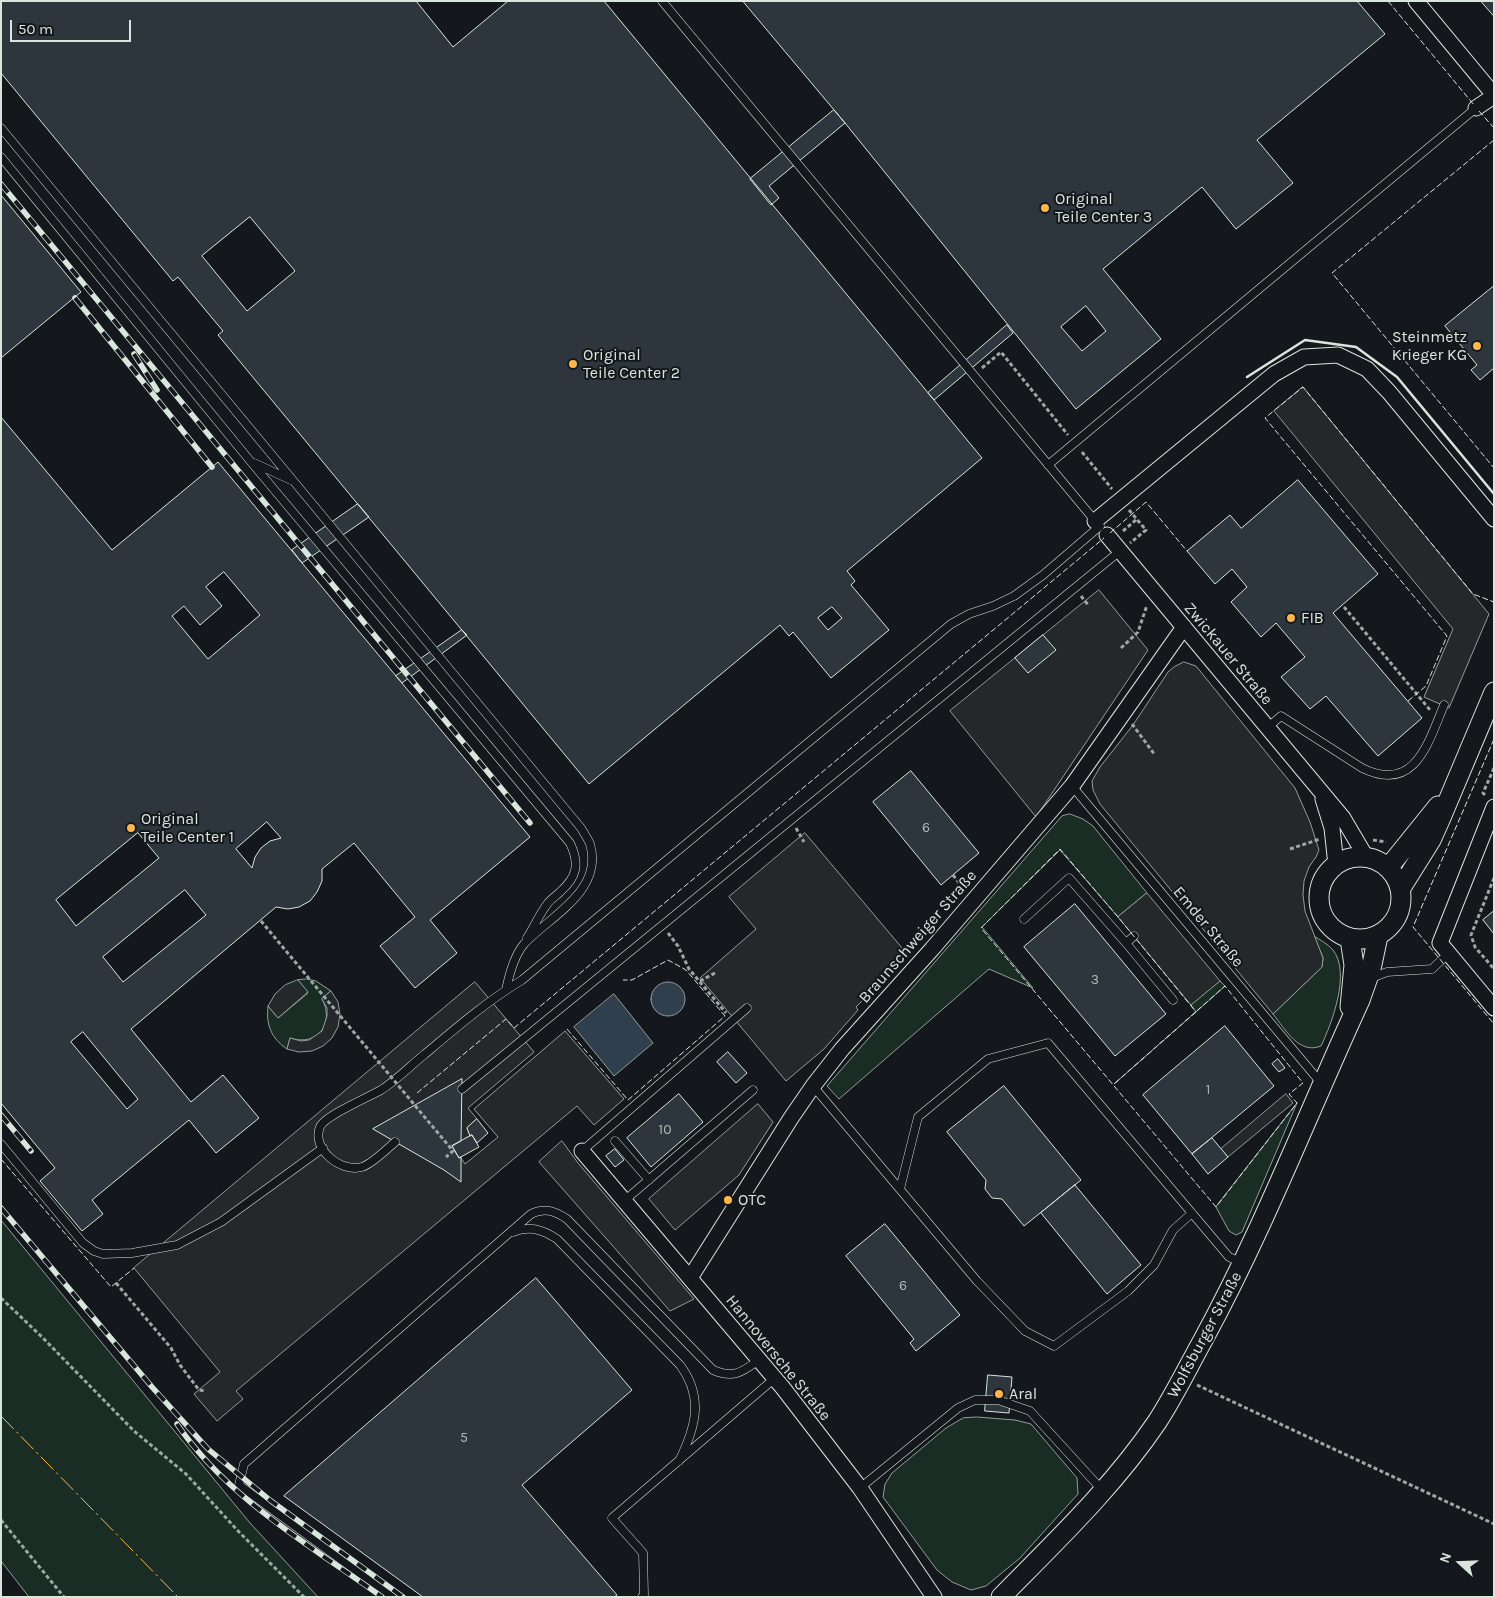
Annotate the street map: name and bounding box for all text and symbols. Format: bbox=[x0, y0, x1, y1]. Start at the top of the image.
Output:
scale bar bbox=[12, 10, 134, 42]
text: 50 m bbox=[18, 20, 53, 38]
place label: Original Teile Center 3 bbox=[1055, 189, 1152, 227]
marker: Original Teile Center 3 bbox=[1039, 202, 1051, 214]
place label: Steinmetz Krieger KG bbox=[1392, 327, 1467, 365]
marker: Steinmetz Krieger KG bbox=[1471, 340, 1483, 352]
place label: Original Teile Center 2 bbox=[583, 345, 680, 383]
marker: Original Teile Center 2 bbox=[567, 358, 579, 370]
street label: Zwickauer Straße bbox=[1180, 599, 1276, 709]
place label: FIB bbox=[1301, 608, 1324, 628]
marker: FIB bbox=[1285, 612, 1297, 624]
place label: Original Teile Center 1 bbox=[141, 809, 234, 847]
house number: 6 bbox=[922, 820, 930, 836]
marker: Original Teile Center 1 bbox=[125, 822, 137, 834]
street label: Braunschweiger Straße bbox=[855, 867, 981, 1007]
street label: Emder Straße bbox=[1169, 883, 1247, 971]
house number: 3 bbox=[1091, 972, 1099, 988]
house number: 1 bbox=[1206, 1082, 1210, 1098]
house number: 10 bbox=[659, 1122, 671, 1138]
place label: OTC bbox=[738, 1190, 766, 1210]
marker: OTC bbox=[722, 1194, 734, 1206]
street label: Wolfsburger Straße bbox=[1164, 1269, 1246, 1401]
house number: 6 bbox=[899, 1278, 907, 1294]
street label: Hannoversche Straße bbox=[721, 1291, 835, 1425]
place label: Aral bbox=[1009, 1384, 1037, 1404]
marker: Aral bbox=[993, 1388, 1005, 1400]
house number: 5 bbox=[460, 1430, 468, 1446]
north arrow bbox=[1435, 1538, 1485, 1588]
text: N bbox=[1436, 1550, 1455, 1565]

